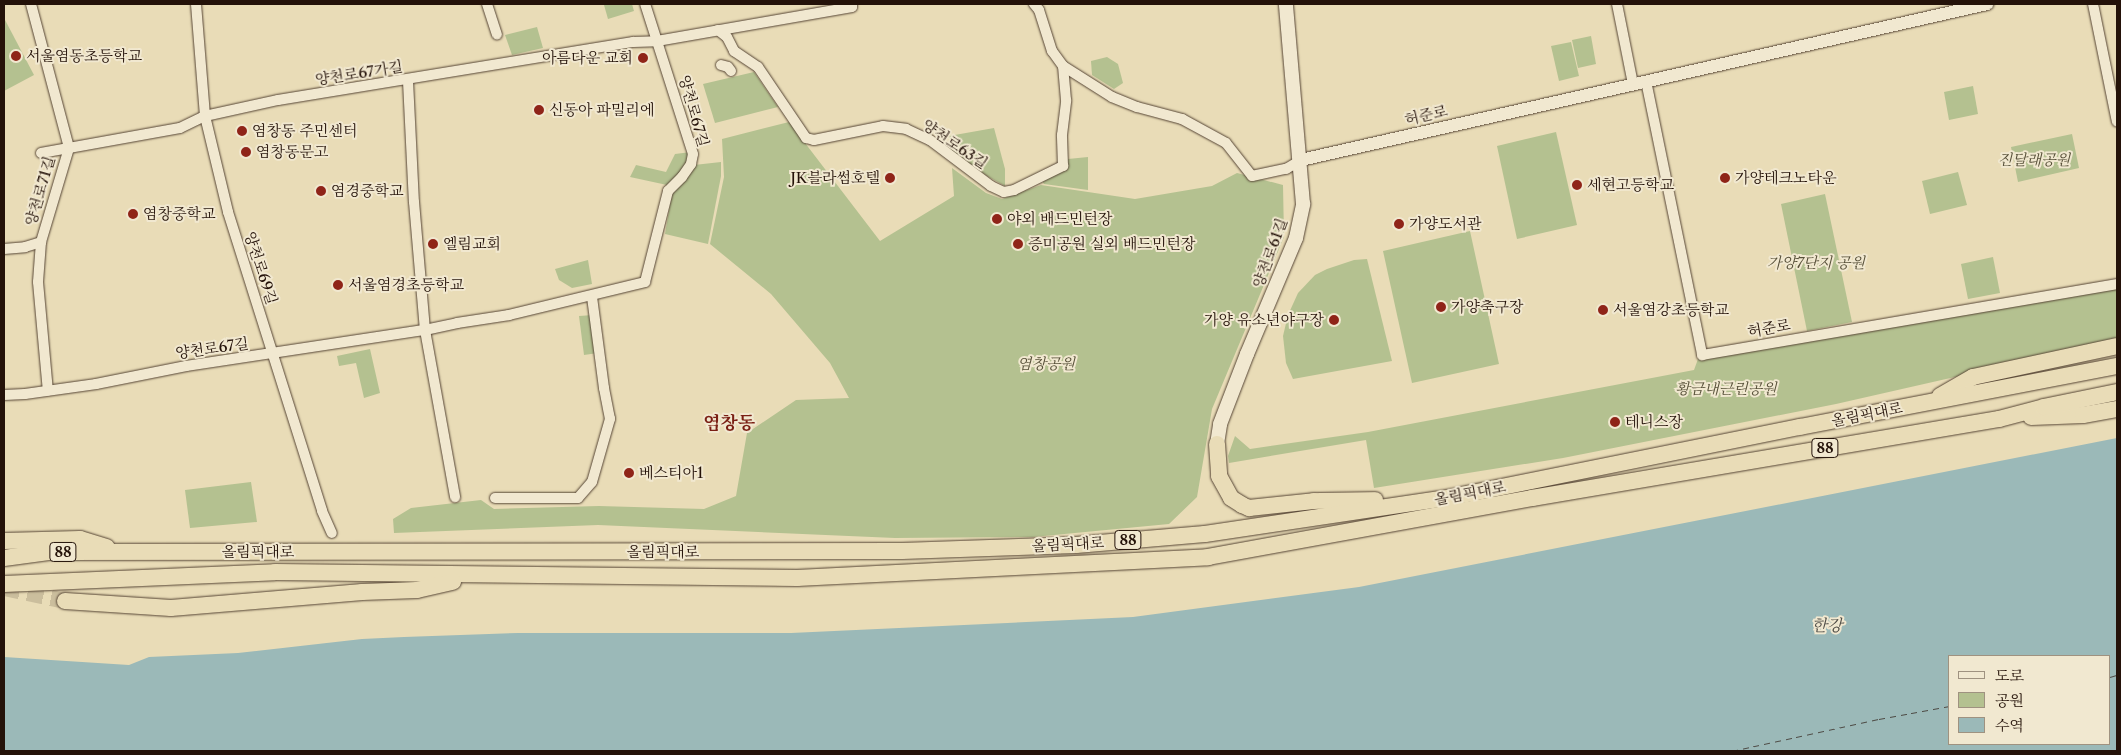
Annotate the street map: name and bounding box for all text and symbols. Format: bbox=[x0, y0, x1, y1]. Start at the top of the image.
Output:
place label: 서울염동초등학교 bbox=[26, 47, 142, 65]
place label: 아름다운 교회 bbox=[542, 49, 633, 67]
marker: 서울염동초등학교 bbox=[10, 50, 22, 62]
marker: 아름다운 교회 bbox=[637, 52, 649, 64]
street label: 양천로67가길 bbox=[314, 57, 404, 89]
street label: 양천로67길 bbox=[675, 73, 713, 149]
place label: 신동아 파밀리에 bbox=[549, 101, 654, 119]
street label: 허준로 bbox=[1403, 101, 1449, 129]
marker: 신동아 파밀리에 bbox=[533, 104, 545, 116]
street label: 양천로63길 bbox=[919, 116, 991, 172]
place label: 염창동 주민센터 bbox=[252, 122, 357, 140]
marker: 염창동 주민센터 bbox=[236, 125, 248, 137]
place label: 염창동문고 bbox=[256, 143, 328, 161]
marker: 염창동문고 bbox=[240, 146, 252, 158]
park label: 진달래공원 bbox=[1998, 151, 2070, 169]
street label: 양천로71길 bbox=[21, 154, 59, 228]
place label: JK블라썸호텔 bbox=[790, 169, 880, 187]
place label: 가양테크노타운 bbox=[1735, 169, 1836, 187]
marker: JK블라썸호텔 bbox=[884, 172, 896, 184]
marker: 가양테크노타운 bbox=[1719, 172, 1731, 184]
place label: 세현고등학교 bbox=[1587, 176, 1674, 194]
marker: 세현고등학교 bbox=[1571, 179, 1583, 191]
place label: 염경중학교 bbox=[331, 182, 403, 200]
marker: 염경중학교 bbox=[315, 185, 327, 197]
place label: 염창중학교 bbox=[143, 205, 215, 223]
marker: 염창중학교 bbox=[127, 208, 139, 220]
place label: 야외 배드민턴장 bbox=[1007, 210, 1112, 228]
marker: 야외 배드민턴장 bbox=[991, 213, 1003, 225]
place label: 가양도서관 bbox=[1409, 215, 1481, 233]
street label: 양천로61길 bbox=[1249, 216, 1291, 290]
marker: 가양도서관 bbox=[1393, 218, 1405, 230]
street label: 양천로69길 bbox=[241, 229, 281, 307]
place label: 엘림교회 bbox=[443, 235, 501, 253]
place label: 증미공원 실외 배드민턴장 bbox=[1028, 235, 1195, 253]
marker: 엘림교회 bbox=[427, 238, 439, 250]
marker: 증미공원 실외 배드민턴장 bbox=[1012, 238, 1024, 250]
park label: 가양7단지 공원 bbox=[1767, 254, 1865, 272]
place label: 서울염경초등학교 bbox=[348, 276, 464, 294]
marker: 서울염경초등학교 bbox=[332, 279, 344, 291]
place label: 가양축구장 bbox=[1451, 298, 1523, 316]
marker: 가양축구장 bbox=[1435, 301, 1447, 313]
place label: 서울염강초등학교 bbox=[1613, 301, 1729, 319]
marker: 서울염강초등학교 bbox=[1597, 304, 1609, 316]
place label: 가양 유소년야구장 bbox=[1204, 311, 1324, 329]
marker: 가양 유소년야구장 bbox=[1328, 314, 1340, 326]
street label: 허준로 bbox=[1746, 315, 1792, 341]
street label: 양천로67길 bbox=[174, 334, 250, 362]
park label: 염창공원 bbox=[1017, 355, 1075, 373]
park label: 황금내근린공원 bbox=[1675, 380, 1777, 398]
street label: 올림픽대로 bbox=[1830, 398, 1904, 430]
district label: 염창동 bbox=[703, 412, 755, 434]
place label: 테니스장 bbox=[1625, 413, 1683, 431]
marker: 테니스장 bbox=[1609, 416, 1621, 428]
road number: 88 bbox=[1811, 436, 1839, 459]
place label: 베스티아1 bbox=[639, 464, 703, 482]
marker: 베스티아1 bbox=[623, 467, 635, 479]
street label: 올림픽대로 bbox=[1433, 477, 1507, 509]
road number: 88 bbox=[1114, 528, 1142, 552]
street label: 올림픽대로 bbox=[1031, 533, 1105, 555]
road number: 88 bbox=[49, 540, 77, 564]
street label: 올림픽대로 bbox=[222, 543, 294, 561]
street label: 올림픽대로 bbox=[627, 543, 699, 561]
water label: 한강 bbox=[1812, 615, 1842, 635]
legend bbox=[1948, 655, 2111, 745]
text: 도로 bbox=[1995, 666, 2024, 685]
text: 공원 bbox=[1995, 691, 2024, 710]
text: 수역 bbox=[1995, 716, 2024, 735]

